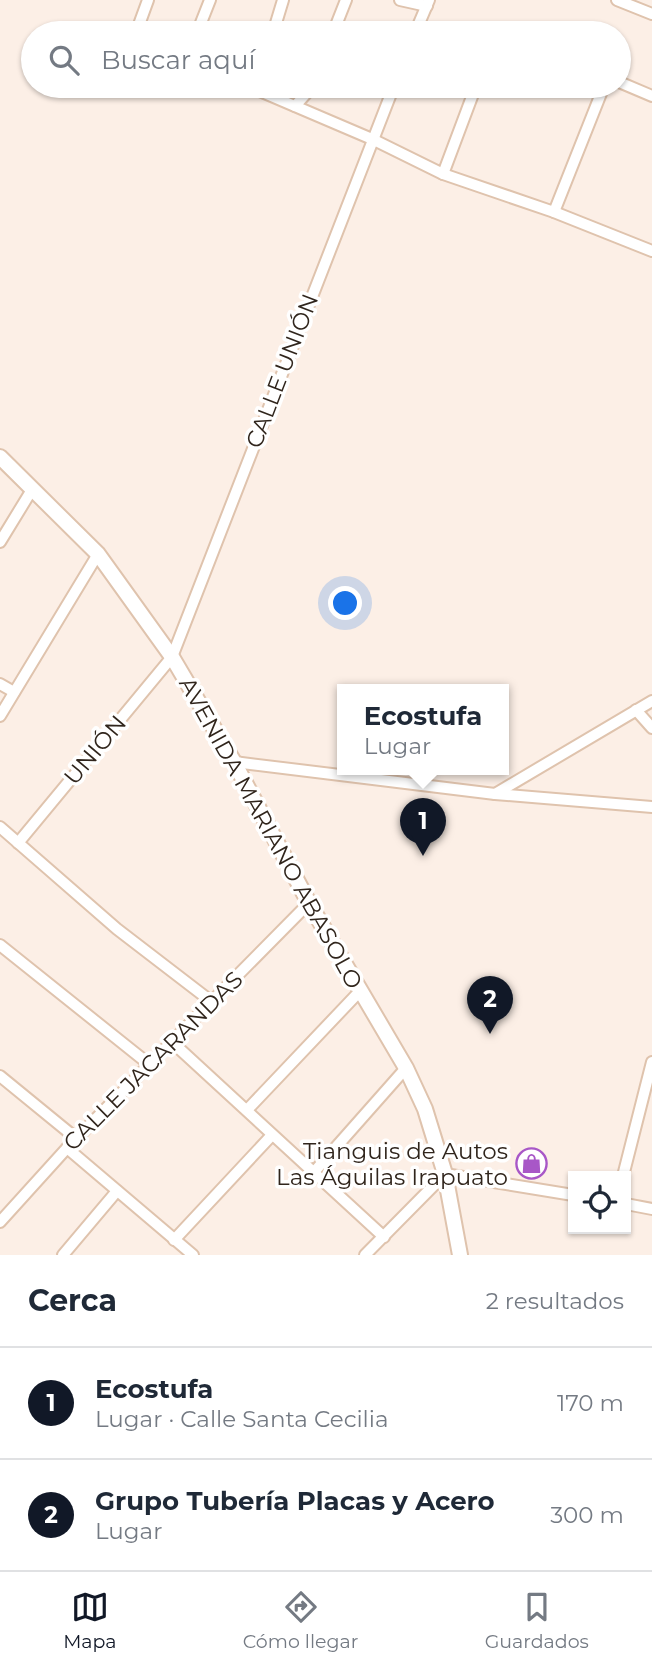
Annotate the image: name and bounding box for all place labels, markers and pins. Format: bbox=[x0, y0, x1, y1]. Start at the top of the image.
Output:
pin: 1 bbox=[400, 798, 446, 856]
pin: 2 bbox=[467, 976, 513, 1034]
place label: Tianguis de Autos Las Águilas Irapuato bbox=[276, 1137, 508, 1191]
shop icon: Tianguis de Autos Las Águilas Irapuato bbox=[514, 1147, 548, 1181]

